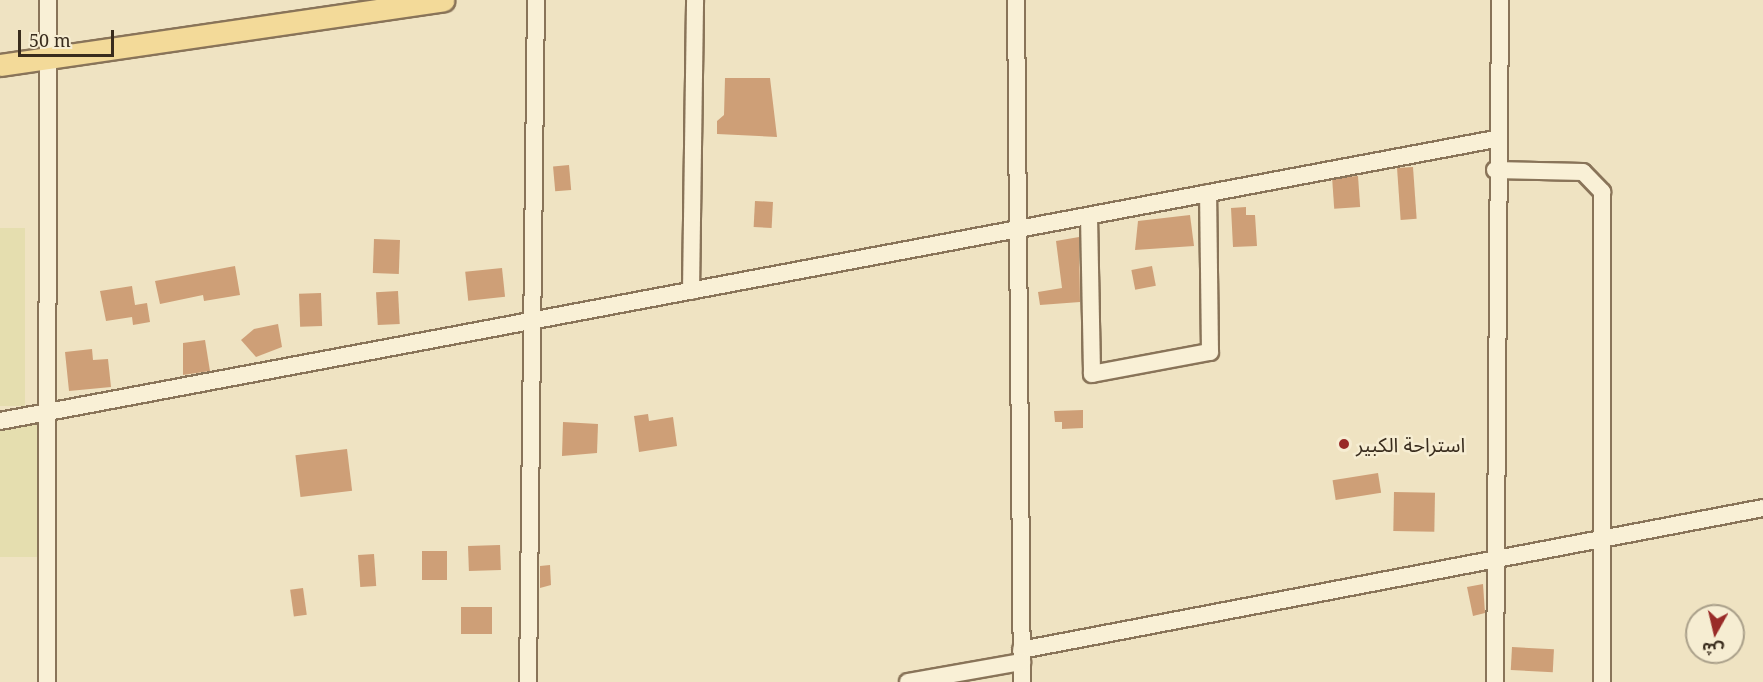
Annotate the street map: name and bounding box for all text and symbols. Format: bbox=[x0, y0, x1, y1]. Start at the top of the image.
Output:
scale bar bbox=[21, 18, 117, 56]
text: 50 m bbox=[29, 28, 71, 52]
place label: استراحة الكبير bbox=[1356, 432, 1465, 456]
marker: استراحة الكبير bbox=[1337, 437, 1351, 451]
north arrow bbox=[1685, 604, 1745, 664]
text: ش bbox=[1700, 637, 1725, 662]

